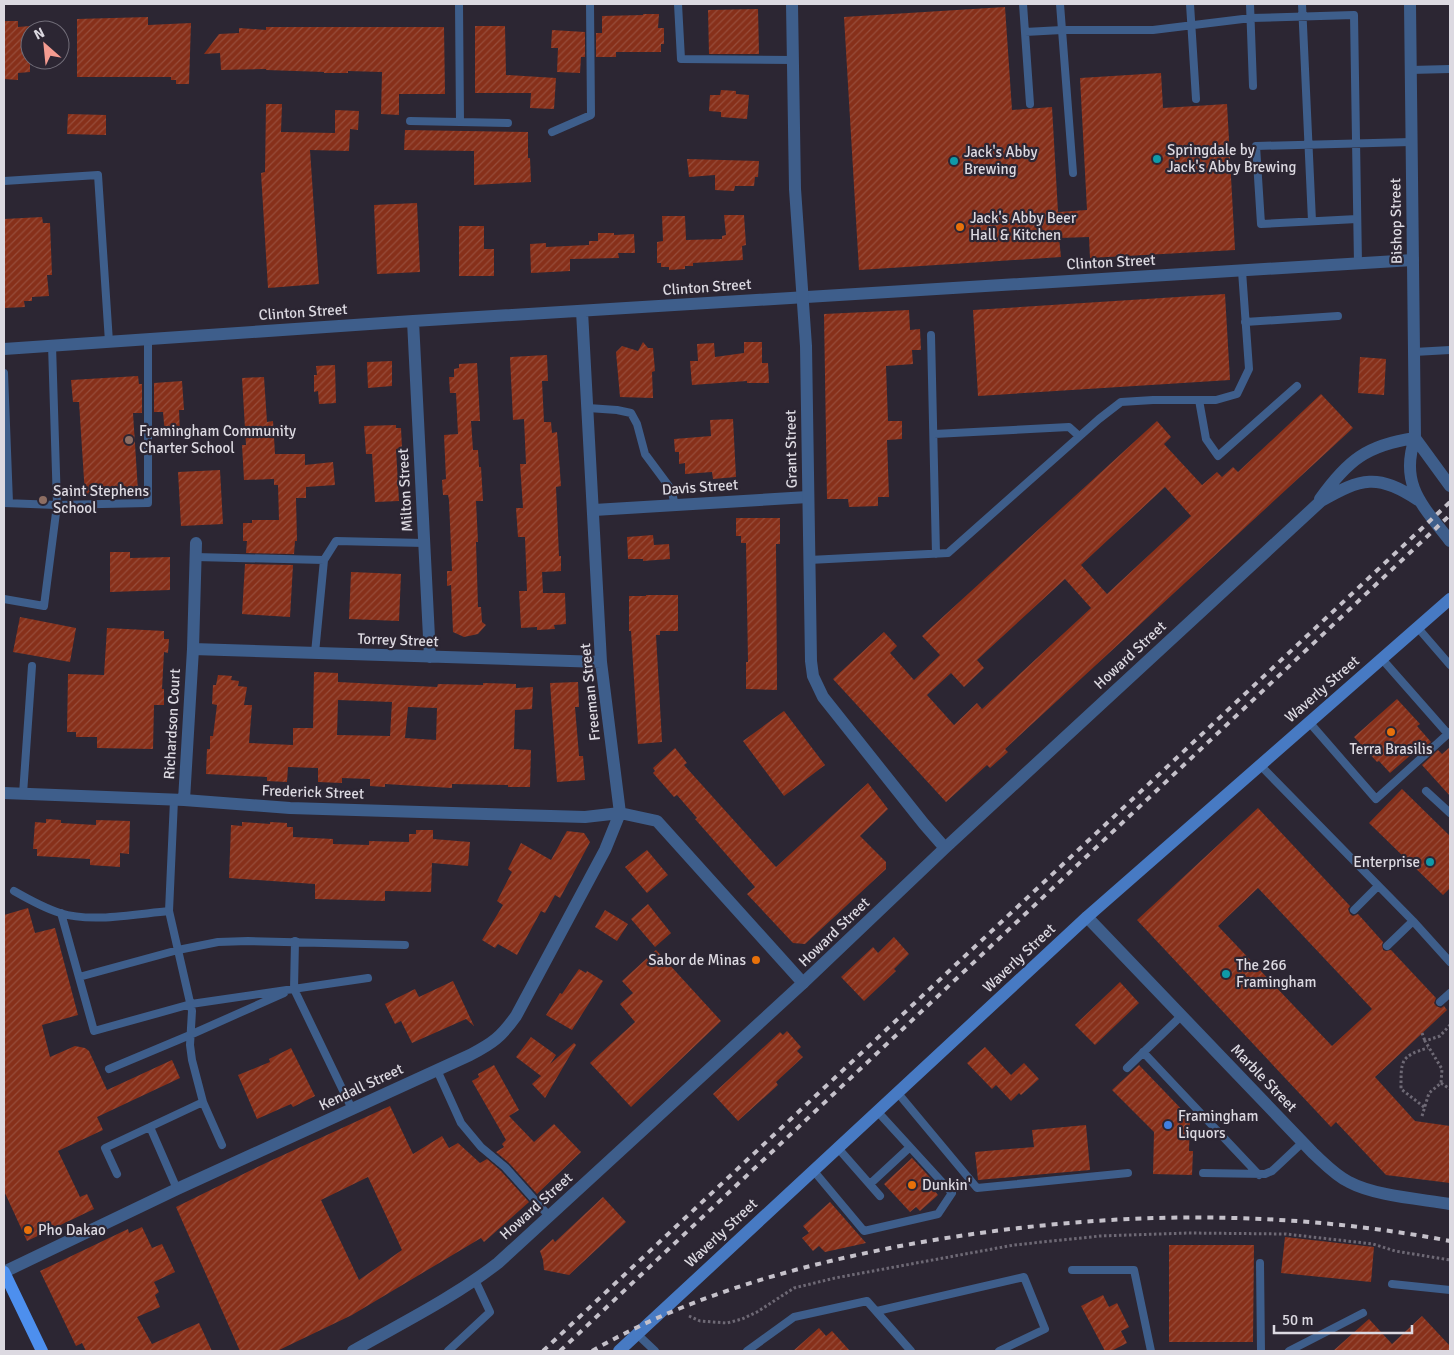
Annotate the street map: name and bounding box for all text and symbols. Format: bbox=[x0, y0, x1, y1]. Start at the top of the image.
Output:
north arrow bbox=[20, 20, 70, 70]
text: N bbox=[31, 24, 48, 44]
place label: Springdale by Jack's Abby Brewing bbox=[1167, 141, 1296, 176]
place label: Jack's Abby Brewing bbox=[964, 143, 1037, 178]
marker: Springdale by Jack's Abby Brewing bbox=[1151, 153, 1163, 165]
marker: Jack's Abby Brewing bbox=[948, 155, 960, 167]
street label: Bishop Street bbox=[1386, 178, 1406, 264]
place label: Jack's Abby Beer Hall & Kitchen bbox=[970, 209, 1077, 244]
marker: Jack's Abby Beer Hall & Kitchen bbox=[954, 221, 966, 233]
street label: Clinton Street bbox=[1066, 251, 1156, 273]
street label: Clinton Street bbox=[662, 275, 752, 299]
street label: Clinton Street bbox=[258, 300, 348, 324]
street label: Grant Street bbox=[781, 410, 801, 488]
place label: Framingham Community Charter School bbox=[139, 422, 296, 457]
marker: Framingham Community Charter School bbox=[123, 434, 135, 446]
street label: Milton Street bbox=[394, 448, 416, 532]
street label: Davis Street bbox=[661, 475, 739, 499]
place label: Saint Stephens School bbox=[53, 482, 150, 517]
marker: Saint Stephens School bbox=[37, 494, 49, 506]
street label: Howard Street bbox=[1090, 617, 1170, 693]
street label: Torrey Street bbox=[357, 630, 439, 650]
street label: Freeman Street bbox=[576, 642, 604, 742]
street label: Waverly Street bbox=[1281, 652, 1363, 726]
street label: Richardson Court bbox=[160, 668, 184, 780]
marker: Terra Brasilis bbox=[1385, 726, 1397, 738]
place label: Terra Brasilis bbox=[1350, 740, 1433, 758]
street label: Frederick Street bbox=[261, 781, 365, 803]
place label: Enterprise bbox=[1353, 853, 1420, 871]
marker: Enterprise bbox=[1424, 856, 1436, 868]
street label: Howard Street bbox=[795, 894, 873, 970]
street label: Waverly Street bbox=[979, 920, 1059, 996]
place label: Sabor de Minas bbox=[648, 951, 746, 969]
marker: Sabor de Minas bbox=[750, 954, 762, 966]
place label: The 266 Framingham bbox=[1236, 956, 1316, 991]
marker: The 266 Framingham bbox=[1220, 968, 1232, 980]
street label: Marble Street bbox=[1227, 1040, 1301, 1116]
street label: Kendall Street bbox=[316, 1060, 406, 1114]
place label: Framingham Liquors bbox=[1178, 1107, 1258, 1142]
marker: Framingham Liquors bbox=[1162, 1119, 1174, 1131]
street label: Howard Street bbox=[496, 1169, 576, 1243]
place label: Dunkin' bbox=[922, 1176, 971, 1194]
marker: Dunkin' bbox=[906, 1179, 918, 1191]
street label: Waverly Street bbox=[681, 1195, 761, 1271]
place label: Pho Dakao bbox=[38, 1221, 106, 1239]
marker: Pho Dakao bbox=[22, 1224, 34, 1236]
scale bar bbox=[1274, 1302, 1412, 1334]
text: 50 m bbox=[1282, 1311, 1313, 1329]

